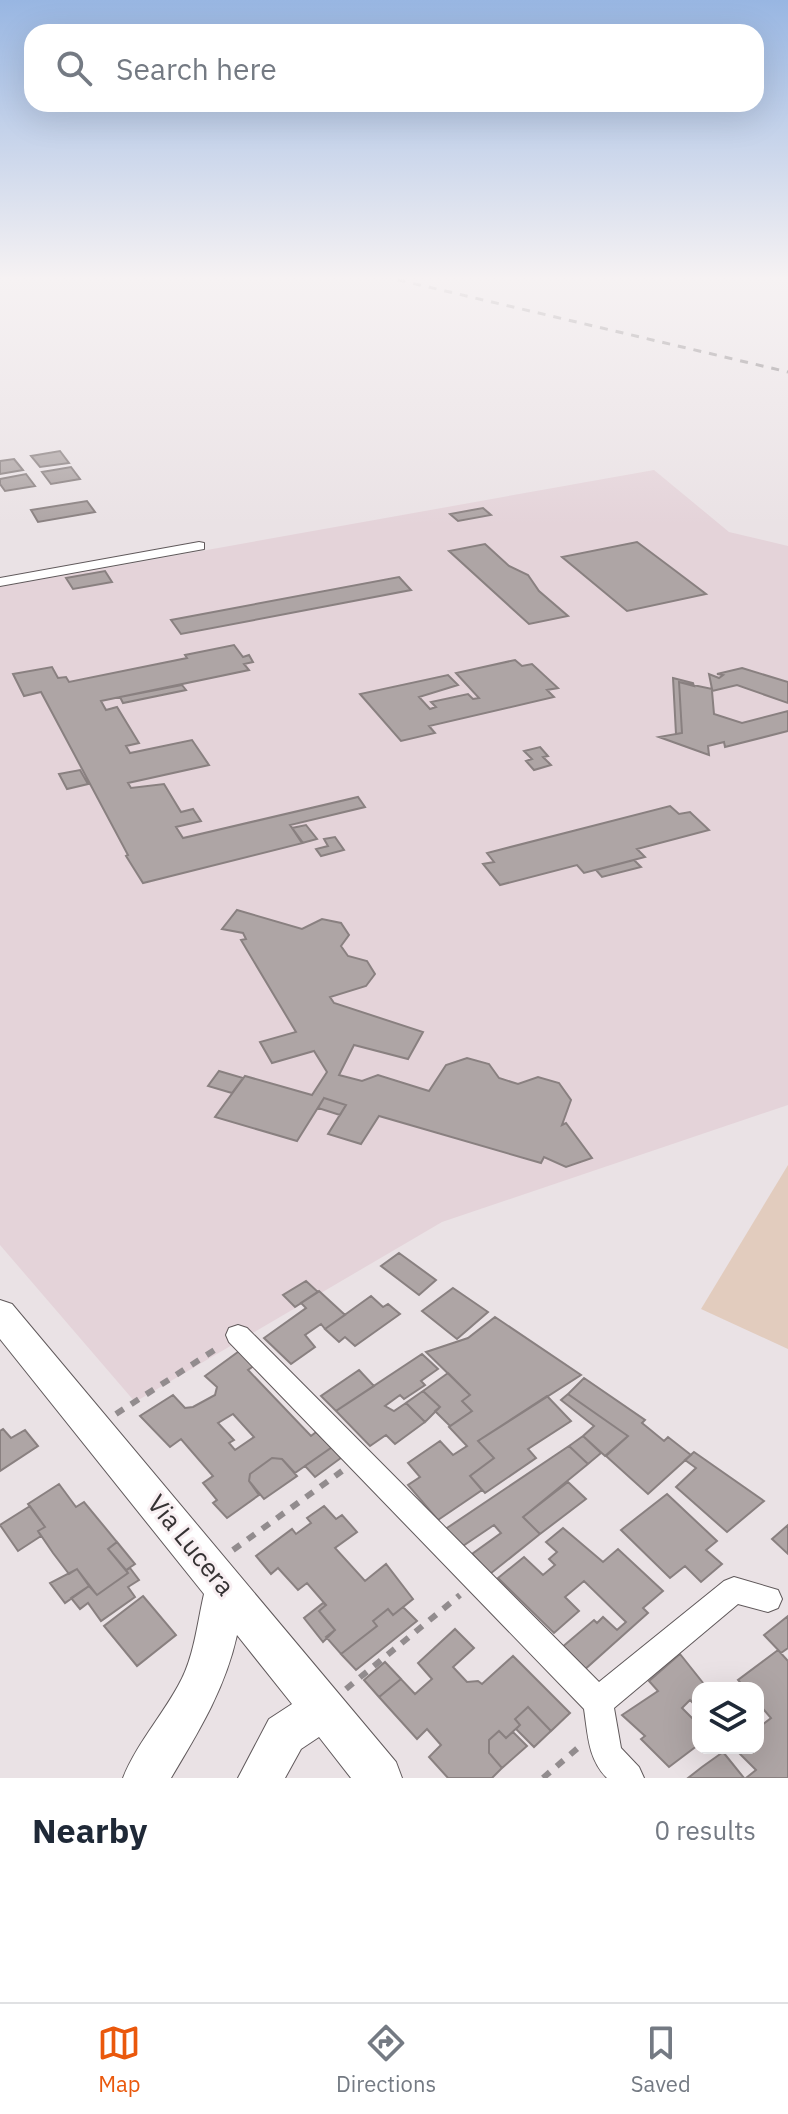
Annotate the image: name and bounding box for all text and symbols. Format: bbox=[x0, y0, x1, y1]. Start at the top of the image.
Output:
search box bbox=[24, 24, 764, 112]
icon: search bbox=[52, 46, 96, 90]
text: Search here bbox=[116, 49, 277, 88]
street label: Via Lucera bbox=[141, 1487, 243, 1602]
map controls bbox=[692, 1682, 764, 1754]
button: layers bbox=[692, 1682, 764, 1754]
text: Nearby bbox=[32, 1808, 147, 1852]
text: 0 results bbox=[654, 1813, 756, 1847]
tab: Map bbox=[97, 2021, 141, 2098]
tab: Directions bbox=[336, 2021, 436, 2098]
tab: Saved bbox=[631, 2021, 691, 2098]

